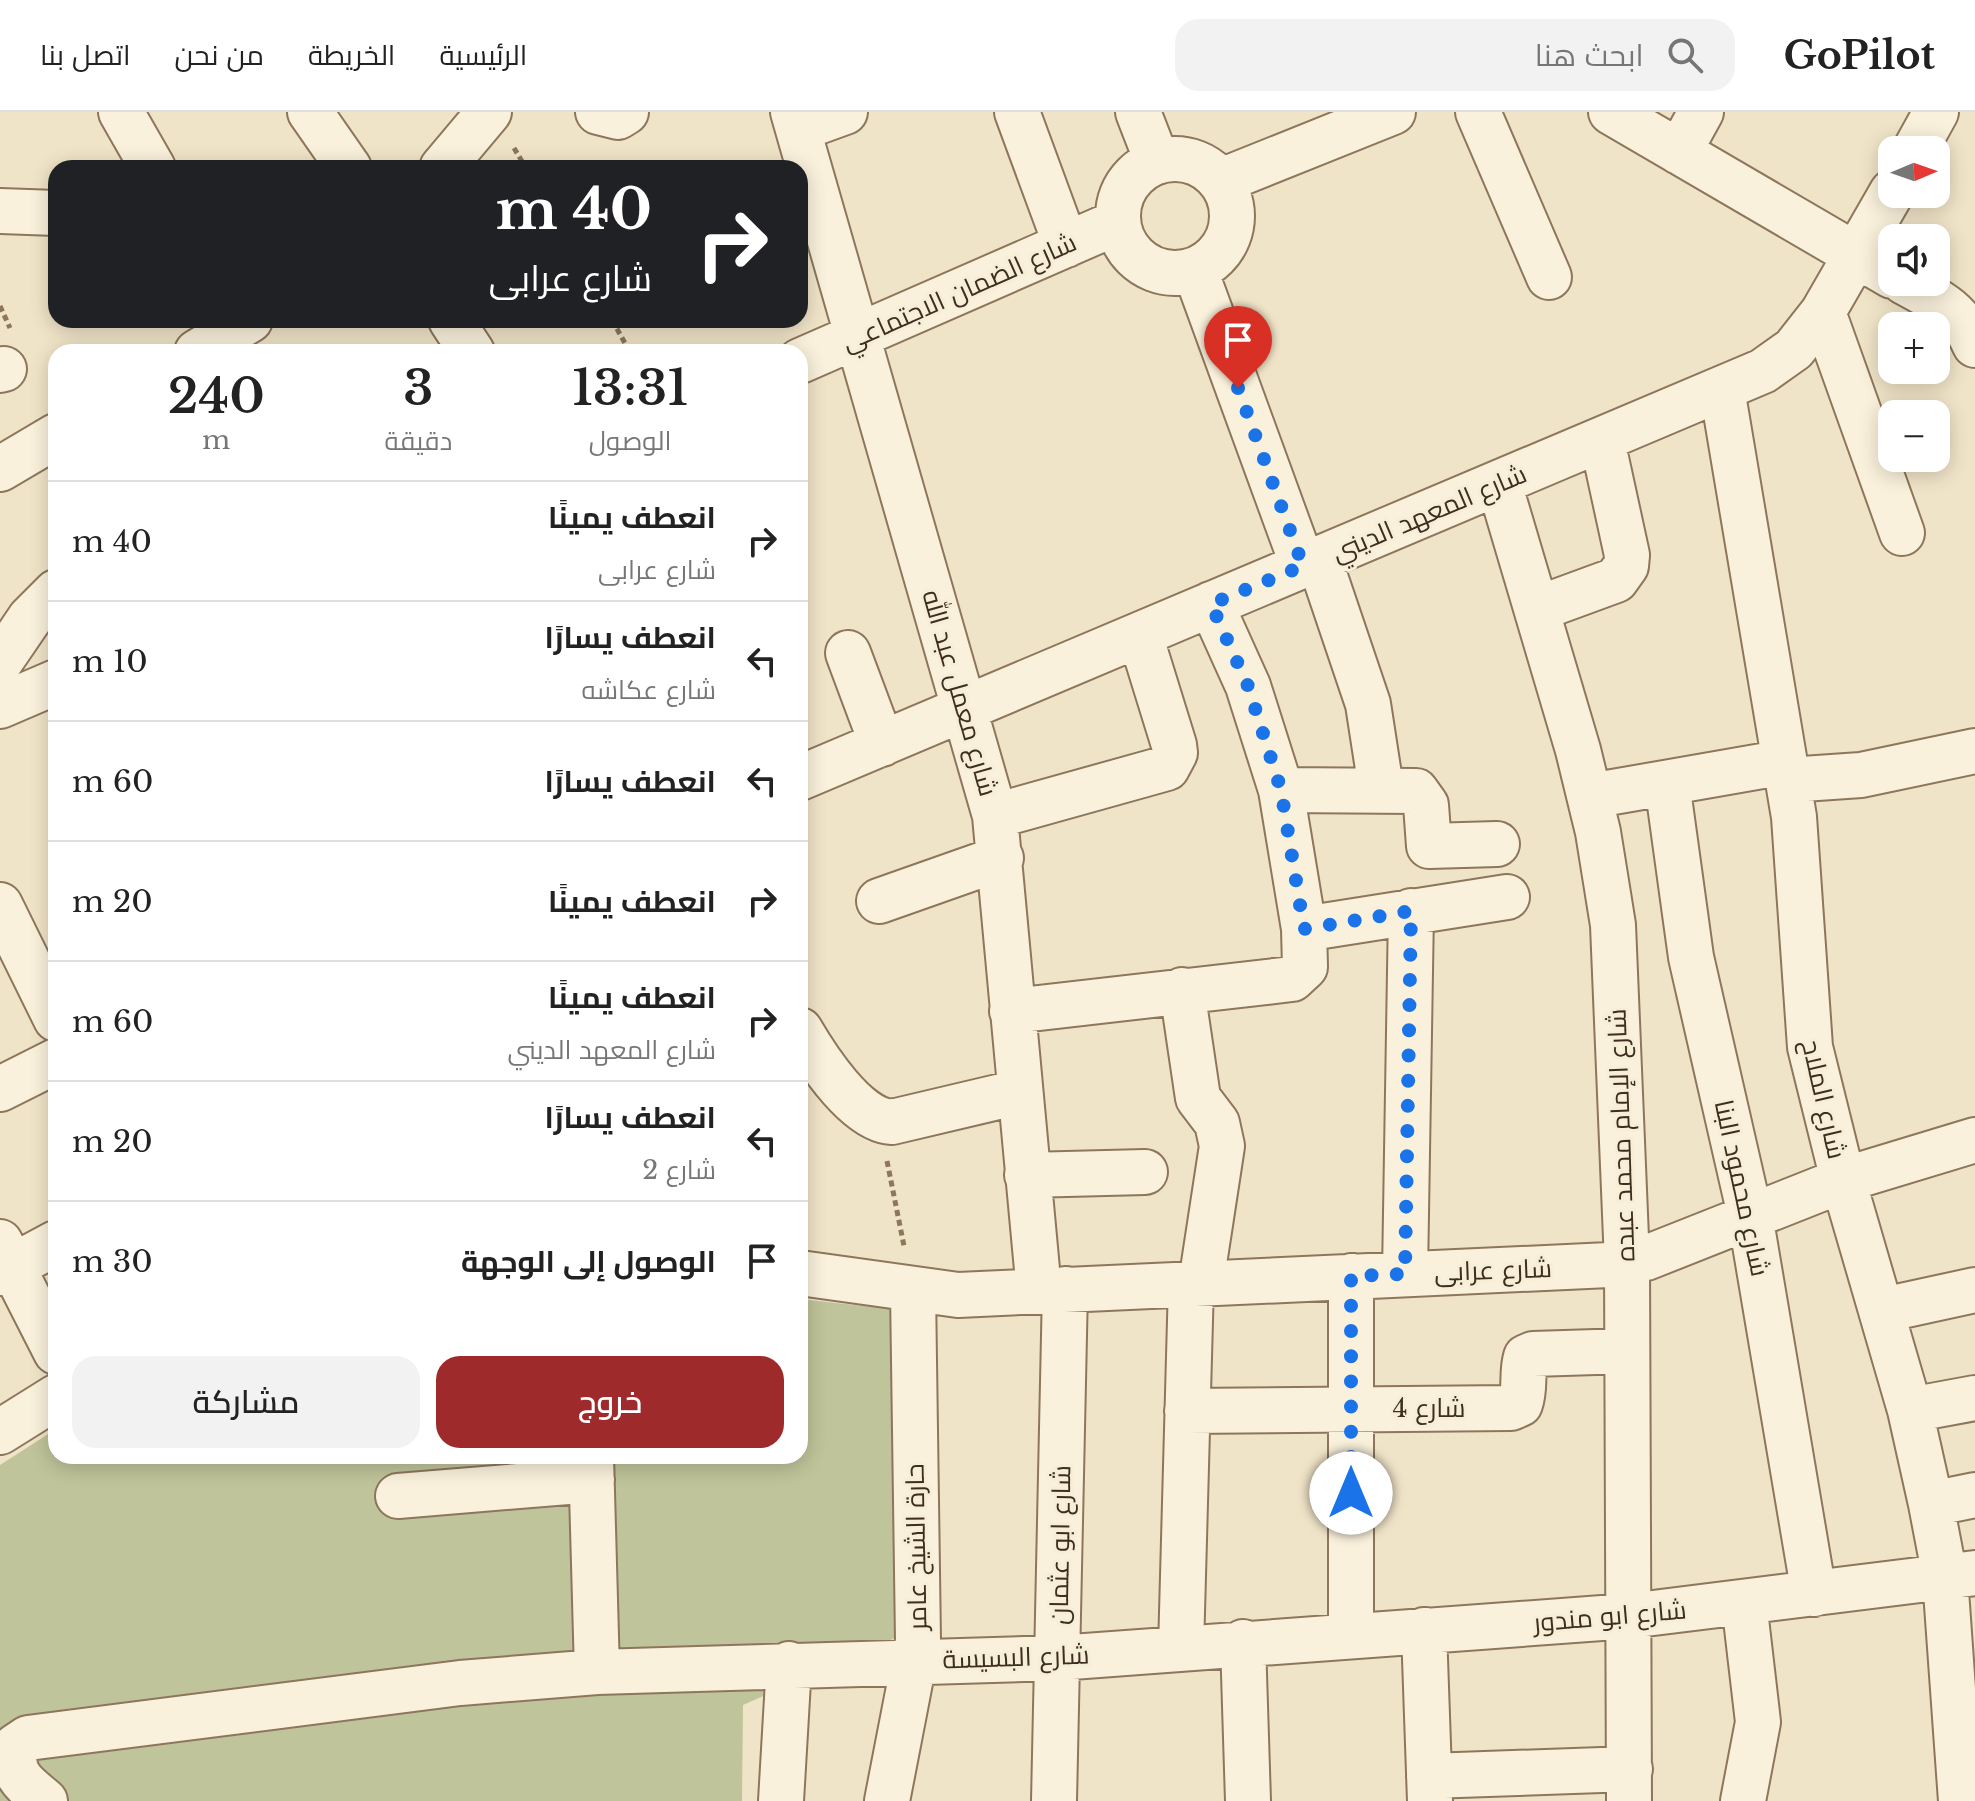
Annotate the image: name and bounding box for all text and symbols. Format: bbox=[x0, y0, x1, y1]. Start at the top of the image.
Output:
search box bbox=[1175, 19, 1735, 91]
text: GoPilot bbox=[1783, 32, 1935, 79]
icon: search bbox=[1663, 33, 1707, 77]
text: ابحث هنا bbox=[1535, 37, 1643, 74]
text: اتصل بنا bbox=[40, 38, 130, 73]
text: من نحن bbox=[174, 38, 264, 73]
text: الخريطة bbox=[308, 38, 395, 73]
text: الرئيسية bbox=[439, 38, 527, 73]
north arrow bbox=[1878, 136, 1950, 208]
map controls bbox=[1878, 136, 1950, 472]
text: 40 m bbox=[496, 175, 652, 244]
icon: right bbox=[680, 192, 784, 296]
button: sound bbox=[1878, 224, 1950, 296]
street label: شارع الضمان الاجتماعي bbox=[837, 226, 1083, 363]
text: شارع عرابى bbox=[489, 256, 652, 301]
pin bbox=[1204, 306, 1272, 388]
button: + bbox=[1878, 312, 1950, 384]
icon: arrive bbox=[1216, 318, 1260, 362]
text: 3 bbox=[403, 358, 434, 418]
text: 13:31 bbox=[572, 358, 688, 418]
text: 240 bbox=[168, 366, 265, 426]
button: − bbox=[1878, 400, 1950, 472]
text: m bbox=[202, 424, 230, 456]
text: دقيقة bbox=[385, 425, 452, 457]
text: الوصول bbox=[589, 425, 672, 457]
street label: شارع المعهد الديني bbox=[1327, 458, 1533, 573]
text: انعطف يمينًا bbox=[548, 499, 716, 536]
icon: right bbox=[740, 519, 784, 563]
text: 40 m bbox=[72, 523, 152, 560]
text: شارع عرابى bbox=[598, 554, 716, 586]
street label: شارع معمل عبد الله bbox=[914, 586, 1006, 800]
text: انعطف يسارًا bbox=[544, 619, 716, 656]
icon: left bbox=[740, 639, 784, 683]
text: 10 m bbox=[72, 643, 148, 680]
text: شارع عكاشه bbox=[581, 674, 716, 706]
icon: left bbox=[740, 759, 784, 803]
text: 60 m bbox=[72, 763, 154, 800]
text: انعطف يسارًا bbox=[544, 763, 716, 800]
icon: right bbox=[740, 879, 784, 923]
text: 20 m bbox=[72, 883, 153, 920]
text: انعطف يمينًا bbox=[548, 883, 716, 920]
text: انعطف يمينًا bbox=[548, 979, 716, 1016]
icon: right bbox=[740, 999, 784, 1043]
text: 60 m bbox=[72, 1003, 154, 1040]
street label: شارع الإمام محمد عبده bbox=[1601, 1008, 1643, 1262]
text: شارع المعهد الديني bbox=[508, 1034, 716, 1066]
street label: شارع الملاح bbox=[1794, 1036, 1853, 1162]
street label: شارع محمود البنا bbox=[1707, 1097, 1776, 1280]
text: انعطف يسارًا bbox=[544, 1099, 716, 1136]
icon: left bbox=[740, 1119, 784, 1163]
text: 20 m bbox=[72, 1123, 153, 1160]
text: شارع 2 bbox=[642, 1154, 716, 1186]
icon: arrive bbox=[740, 1239, 784, 1283]
text: 30 m bbox=[72, 1243, 153, 1280]
text: الوصول إلى الوجهة bbox=[461, 1243, 716, 1280]
street label: شارع عرابى bbox=[1434, 1252, 1553, 1289]
button: مشاركة bbox=[72, 1356, 420, 1448]
button: خروج bbox=[436, 1356, 784, 1448]
street label: شارع 4 bbox=[1392, 1392, 1466, 1425]
position arrow bbox=[1309, 1451, 1393, 1535]
street label: حارة الشيخ عامر bbox=[899, 1463, 934, 1633]
street label: شارع ابو عثمان bbox=[1043, 1465, 1078, 1625]
street label: شارع ابو مندور bbox=[1530, 1593, 1688, 1640]
street label: شارع البسيسة bbox=[942, 1638, 1090, 1677]

